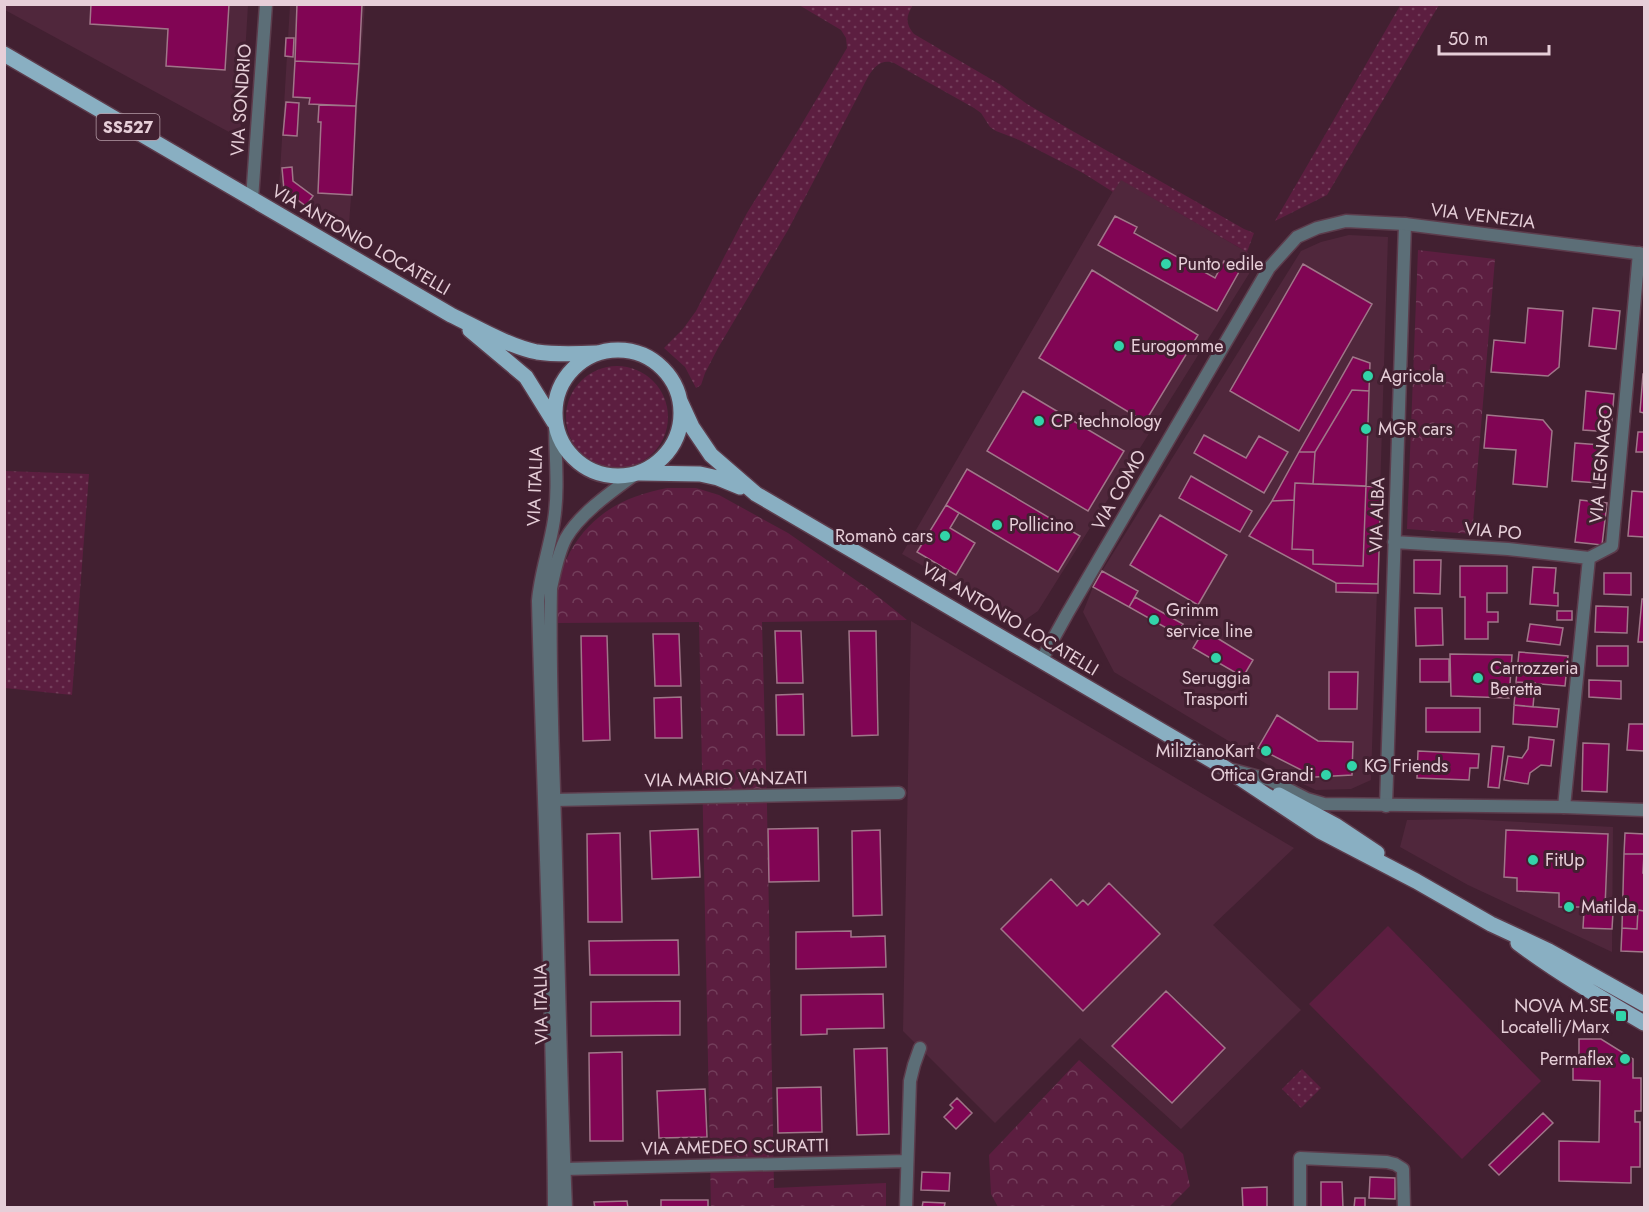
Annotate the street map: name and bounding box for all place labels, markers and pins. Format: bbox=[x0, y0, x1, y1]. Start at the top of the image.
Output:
place label: Punto edile bbox=[1178, 251, 1264, 277]
marker: Punto edile bbox=[1159, 257, 1173, 271]
place label: Eurogomme bbox=[1131, 333, 1224, 359]
marker: Eurogomme bbox=[1112, 339, 1126, 353]
place label: Agricola bbox=[1380, 363, 1444, 389]
marker: Agricola bbox=[1361, 369, 1375, 383]
place label: CP technology bbox=[1051, 408, 1162, 434]
marker: CP technology bbox=[1032, 414, 1046, 428]
place label: MGR cars bbox=[1378, 416, 1453, 442]
marker: MGR cars bbox=[1359, 422, 1373, 436]
place label: Pollicino bbox=[1009, 512, 1074, 538]
marker: Pollicino bbox=[990, 518, 1004, 532]
place label: Romanò cars bbox=[835, 523, 933, 549]
marker: Romanò cars bbox=[938, 529, 952, 543]
place label: Grimm service line bbox=[1166, 597, 1253, 644]
marker: Grimm service line bbox=[1147, 613, 1161, 627]
marker: Seruggia Trasporti bbox=[1209, 651, 1223, 665]
place label: Carrozzeria Beretta bbox=[1490, 655, 1578, 702]
place label: Seruggia Trasporti bbox=[1182, 665, 1250, 712]
marker: Carrozzeria Beretta bbox=[1471, 671, 1485, 685]
place label: MilizianoKart bbox=[1156, 738, 1255, 764]
marker: MilizianoKart bbox=[1259, 744, 1273, 758]
place label: KG Friends bbox=[1364, 753, 1448, 779]
marker: KG Friends bbox=[1345, 759, 1359, 773]
place label: Ottica Grandi bbox=[1211, 762, 1314, 788]
marker: Ottica Grandi bbox=[1319, 768, 1333, 782]
place label: FitUp bbox=[1545, 847, 1585, 873]
marker: FitUp bbox=[1526, 853, 1540, 867]
place label: Matilda bbox=[1581, 894, 1636, 920]
marker: Matilda bbox=[1562, 900, 1576, 914]
place label: NOVA M.SE Locatelli/Marx bbox=[1500, 993, 1609, 1040]
marker: NOVA M.SE Locatelli/Marx bbox=[1614, 1009, 1628, 1023]
place label: Permaflex bbox=[1540, 1046, 1613, 1072]
marker: Permaflex bbox=[1618, 1052, 1632, 1066]

